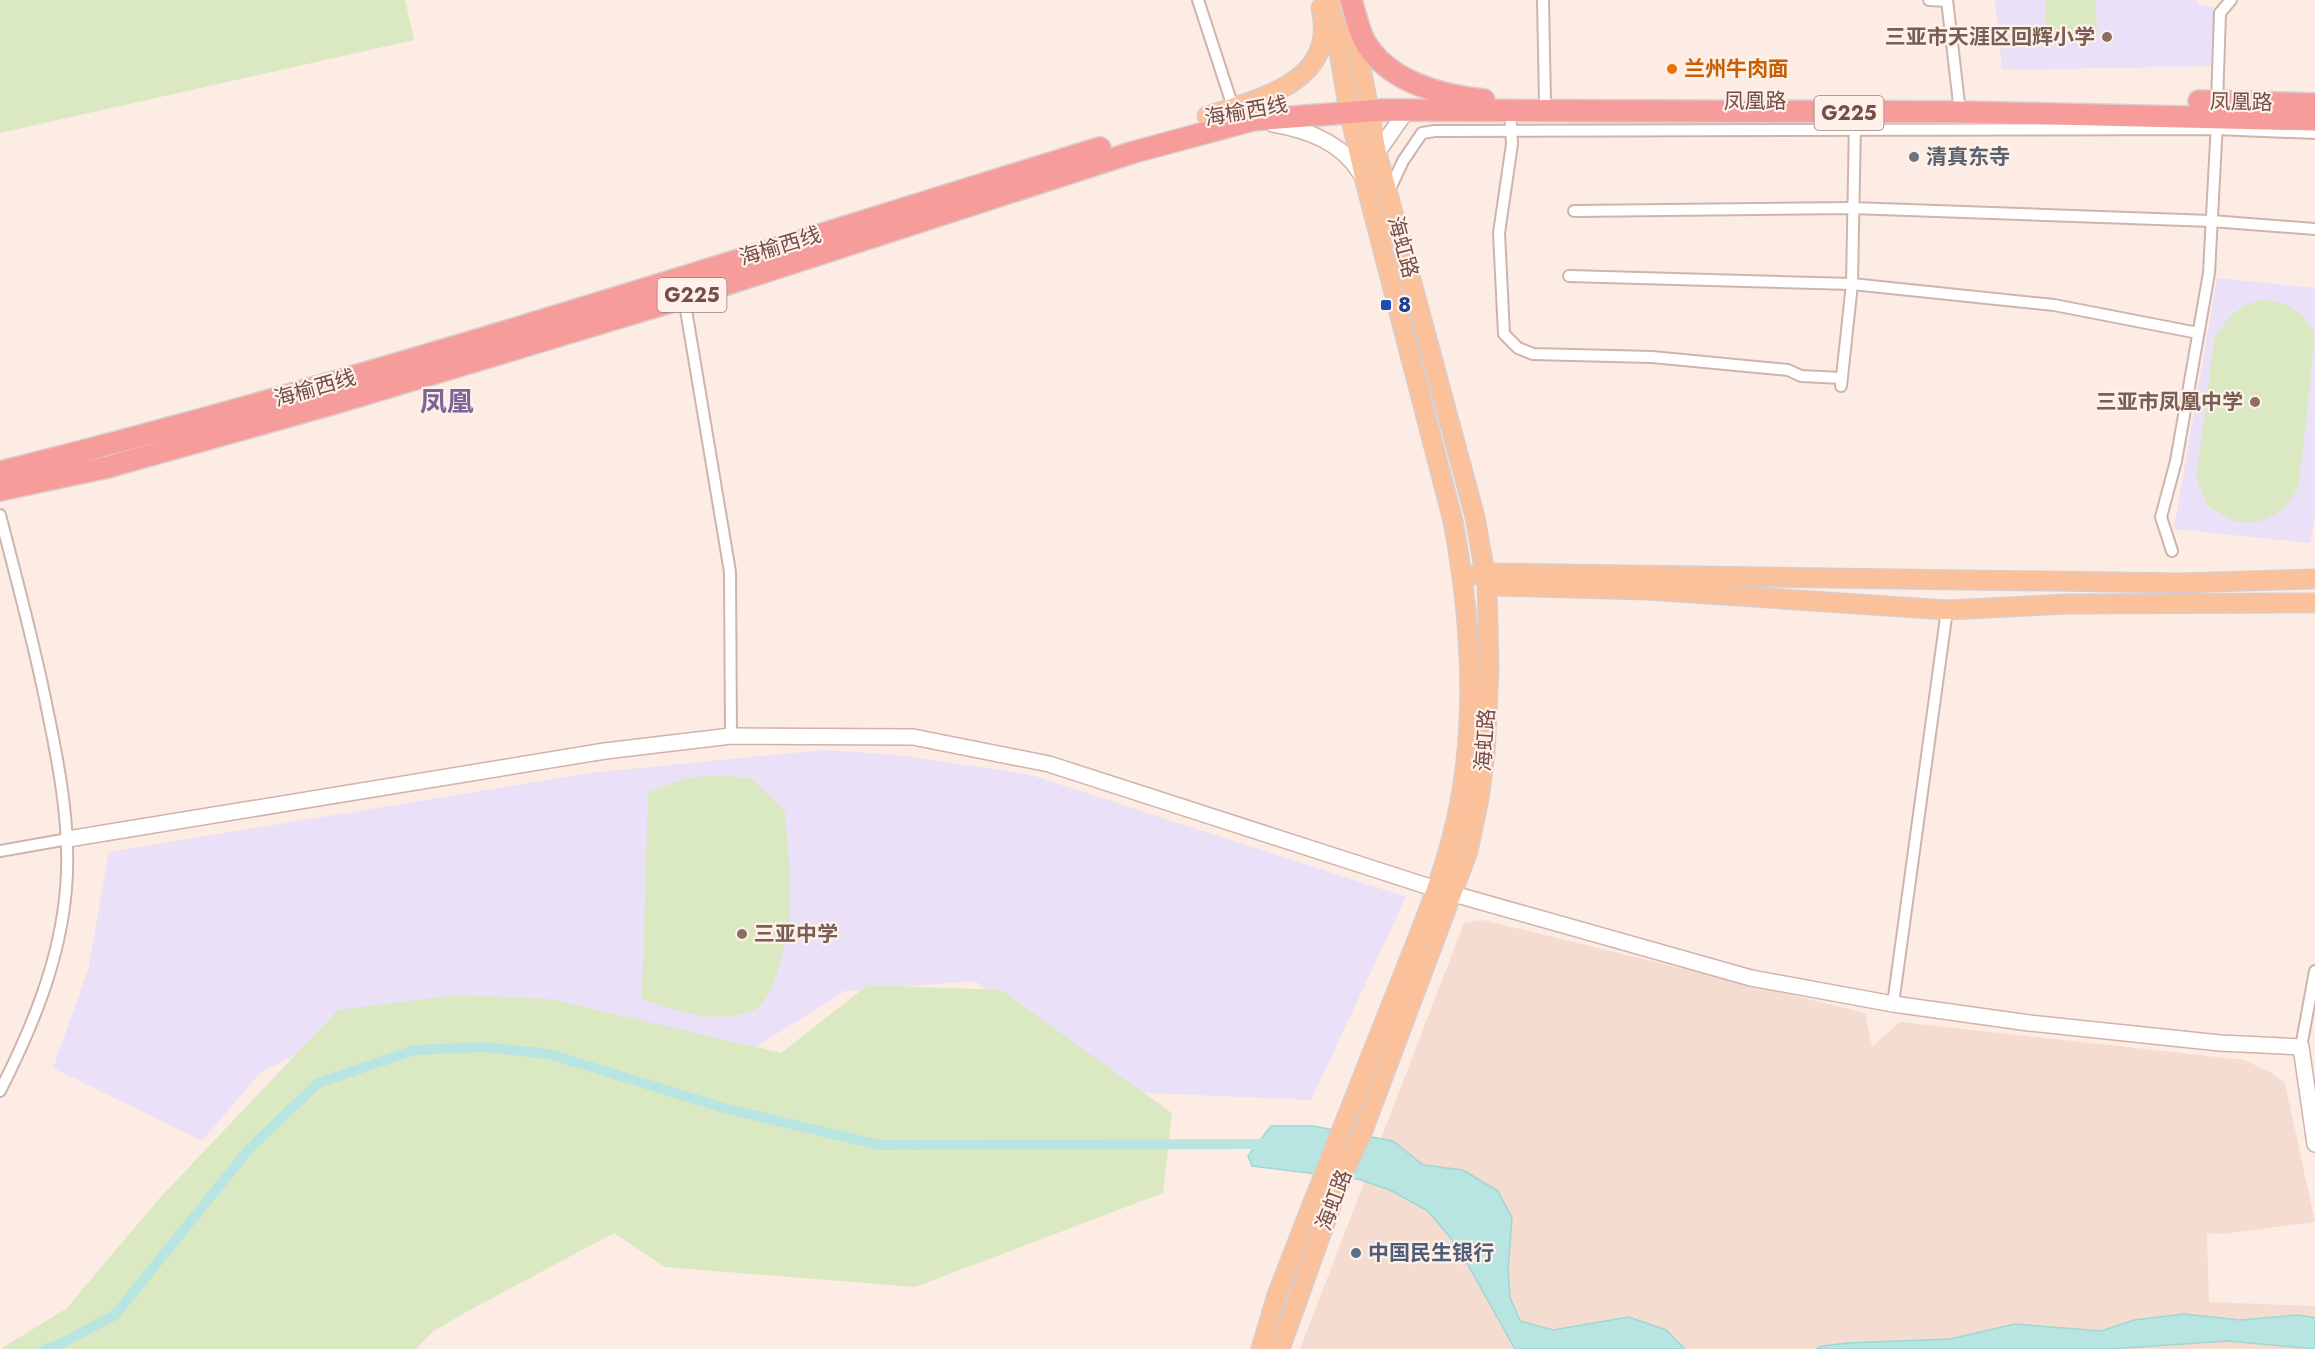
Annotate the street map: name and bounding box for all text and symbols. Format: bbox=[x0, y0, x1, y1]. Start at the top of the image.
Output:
place label: 三亚市天涯区回辉小学 bbox=[1885, 22, 2095, 52]
marker: 三亚市天涯区回辉小学 bbox=[2100, 30, 2114, 44]
place label: 兰州牛肉面 bbox=[1684, 54, 1789, 84]
marker: 兰州牛肉面 bbox=[1665, 62, 1679, 76]
street label: 凤凰路 bbox=[1724, 86, 1787, 116]
street label: 凤凰路 bbox=[2209, 86, 2273, 118]
street label: 海榆西线 bbox=[1202, 89, 1290, 133]
road number: G225 bbox=[1814, 96, 1884, 130]
place label: 清真东寺 bbox=[1926, 142, 2010, 172]
marker: 清真东寺 bbox=[1907, 150, 1921, 164]
street label: 海虹路 bbox=[1380, 213, 1426, 281]
street label: 海榆西线 bbox=[735, 219, 825, 273]
road number: G225 bbox=[658, 278, 726, 312]
place label: 8 bbox=[1398, 290, 1411, 320]
marker: 8 bbox=[1379, 298, 1393, 312]
street label: 海榆西线 bbox=[270, 362, 360, 414]
district label: 凤凰 bbox=[420, 382, 474, 421]
place label: 三亚市凤凰中学 bbox=[2096, 387, 2243, 417]
marker: 三亚市凤凰中学 bbox=[2248, 395, 2262, 409]
street label: 海虹路 bbox=[1468, 708, 1502, 772]
place label: 三亚中学 bbox=[754, 919, 838, 949]
marker: 三亚中学 bbox=[735, 927, 749, 941]
street label: 海虹路 bbox=[1309, 1165, 1359, 1235]
place label: 中国民生银行 bbox=[1368, 1238, 1494, 1268]
marker: 中国民生银行 bbox=[1349, 1246, 1363, 1260]

